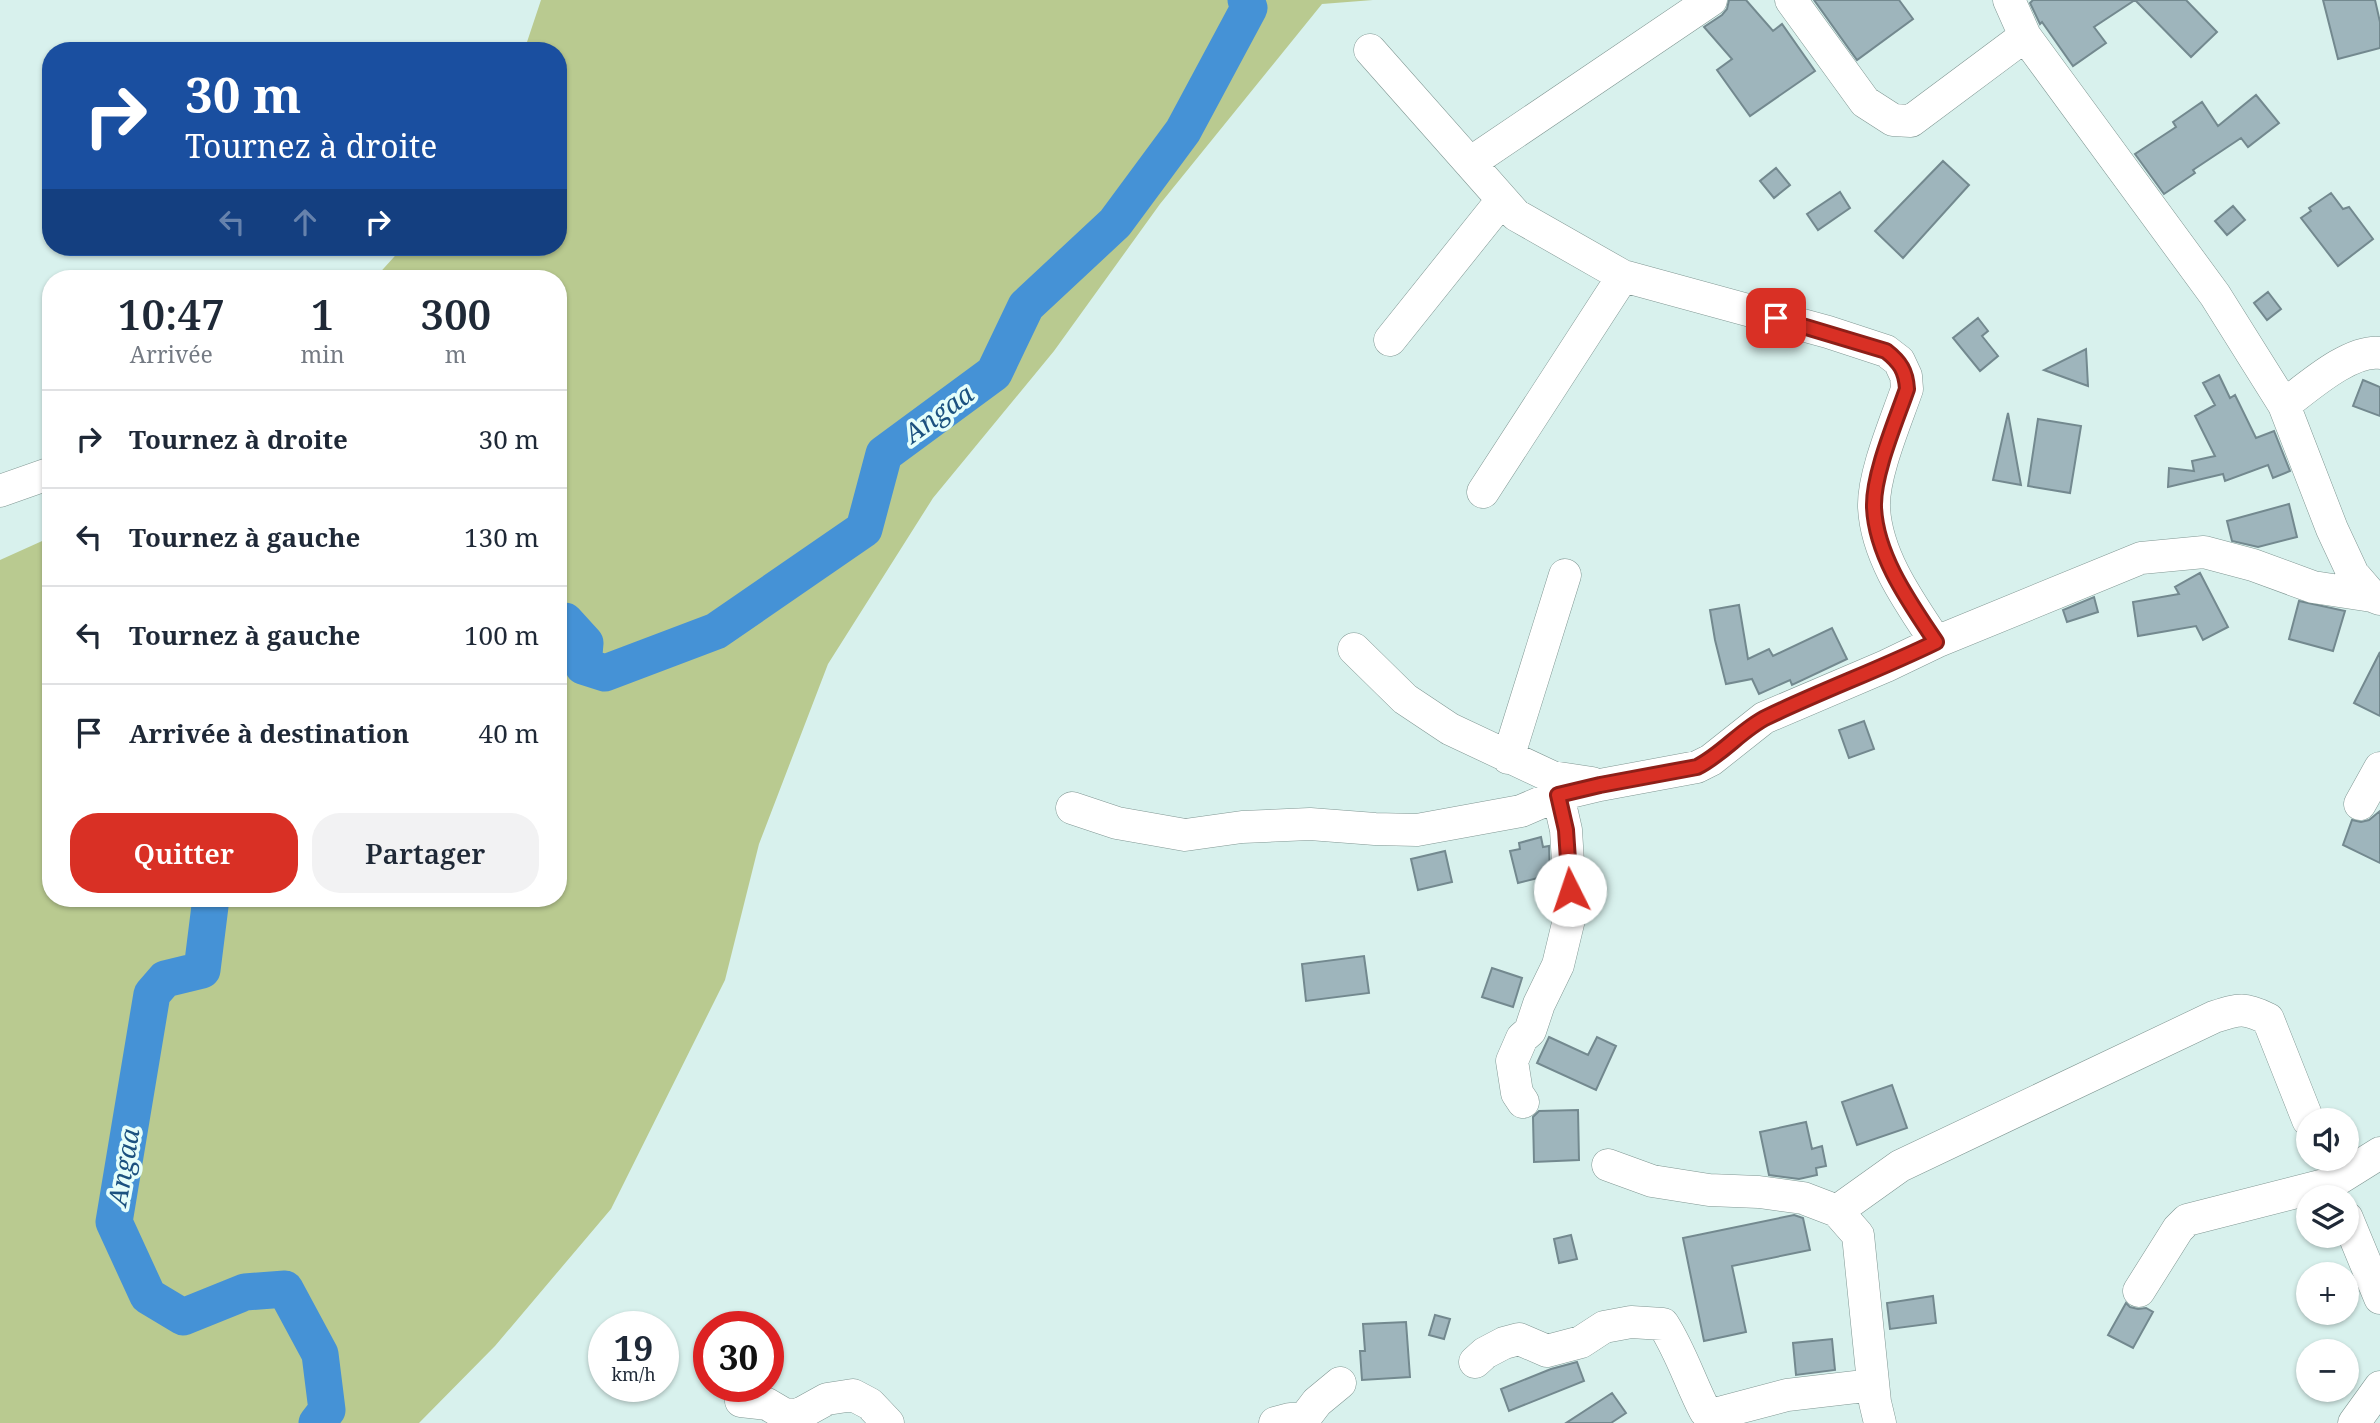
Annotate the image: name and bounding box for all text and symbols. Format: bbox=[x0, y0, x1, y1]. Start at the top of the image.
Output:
text: 30 m bbox=[185, 61, 301, 127]
icon: right bbox=[70, 70, 161, 161]
text: Tournez à droite bbox=[185, 124, 437, 167]
icon: left bbox=[213, 203, 251, 241]
icon: ahead bbox=[286, 203, 324, 241]
icon: right bbox=[359, 203, 397, 241]
text: 10:47 bbox=[118, 285, 225, 342]
text: 1 bbox=[311, 285, 334, 342]
text: 300 bbox=[420, 285, 491, 342]
pin bbox=[1746, 288, 1806, 348]
icon: arrive bbox=[1757, 299, 1795, 337]
text: Arrivée bbox=[130, 338, 213, 370]
text: min bbox=[301, 338, 345, 370]
text: m bbox=[445, 338, 467, 370]
water label: Angaa bbox=[894, 375, 980, 452]
icon: right bbox=[70, 420, 108, 458]
text: Tournez à droite bbox=[129, 421, 348, 457]
text: 30 m bbox=[479, 421, 539, 457]
icon: left bbox=[70, 518, 108, 556]
text: Tournez à gauche bbox=[129, 519, 360, 555]
text: 130 m bbox=[464, 519, 539, 555]
icon: left bbox=[70, 616, 108, 654]
text: Tournez à gauche bbox=[129, 617, 360, 653]
text: 100 m bbox=[464, 617, 539, 653]
icon: arrive bbox=[70, 714, 108, 752]
text: Arrivée à destination bbox=[129, 715, 409, 751]
text: 40 m bbox=[479, 715, 539, 751]
button: Quitter bbox=[70, 813, 298, 893]
button: Partager bbox=[312, 813, 539, 893]
position arrow bbox=[1533, 853, 1607, 927]
map controls bbox=[2296, 1108, 2359, 1402]
button: sound bbox=[2296, 1108, 2359, 1171]
water label: Angaa bbox=[98, 1125, 148, 1211]
button: layers bbox=[2296, 1185, 2359, 1248]
button: + bbox=[2296, 1262, 2359, 1325]
speed limit sign: 30 bbox=[693, 1311, 784, 1402]
text: 19 bbox=[614, 1324, 653, 1371]
button: − bbox=[2296, 1339, 2359, 1402]
text: km/h bbox=[611, 1362, 656, 1386]

